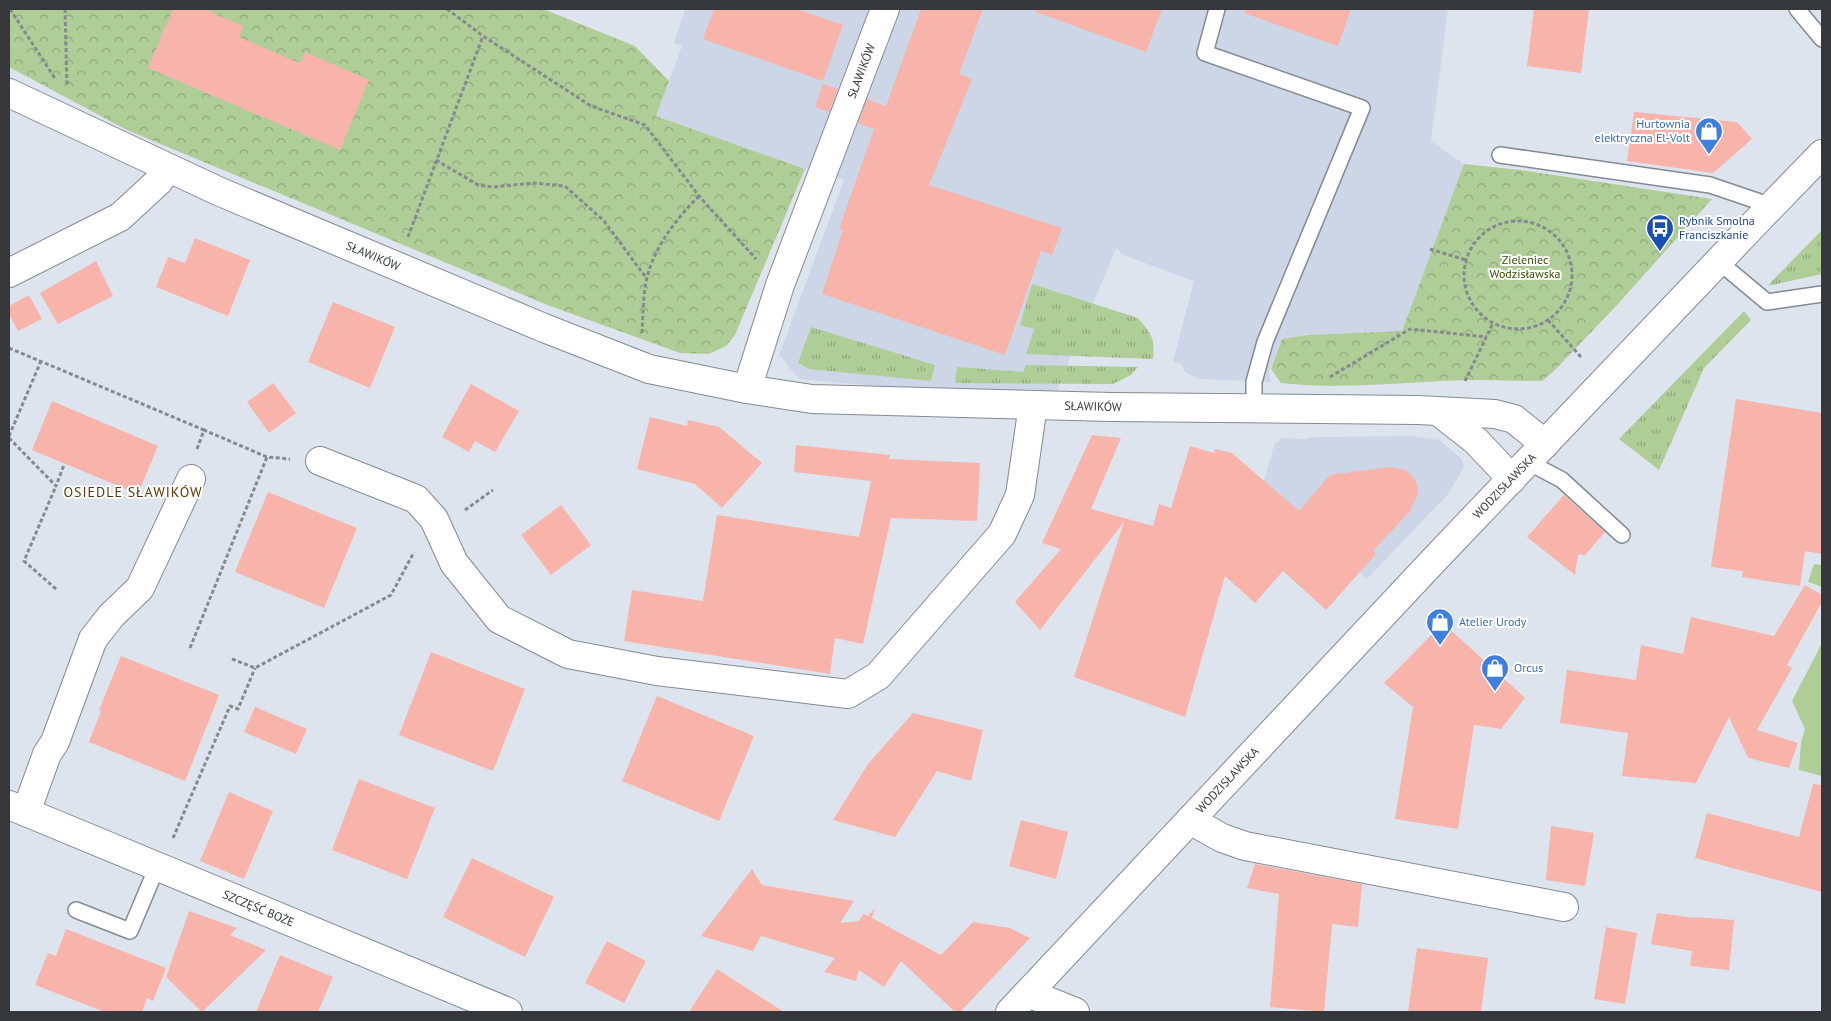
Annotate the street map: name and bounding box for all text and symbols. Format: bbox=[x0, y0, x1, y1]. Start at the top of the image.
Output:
street label: SŁAWIKÓW bbox=[844, 41, 878, 100]
place label: Hurtownia elektryczna El‐Volt bbox=[1595, 116, 1690, 145]
shop icon: Hurtownia elektryczna El‐Volt bbox=[1694, 116, 1724, 155]
bus stop icon: Rybnik Smolna Franciszkanie bbox=[1645, 213, 1675, 252]
place label: Rybnik Smolna Franciszkanie bbox=[1679, 213, 1755, 242]
street label: SŁAWIKÓW bbox=[344, 238, 403, 274]
park label: Zieleniec Wodzisławska bbox=[1490, 252, 1561, 281]
street label: SŁAWIKÓW bbox=[1064, 398, 1122, 414]
street label: WODZISŁAWSKA bbox=[1469, 450, 1539, 522]
district label: OSIEDLE SŁAWIKÓW bbox=[63, 483, 203, 501]
shop icon: Atelier Urody bbox=[1425, 607, 1455, 646]
place label: Atelier Urody bbox=[1459, 614, 1527, 629]
shop icon: Orcus bbox=[1480, 653, 1510, 692]
place label: Orcus bbox=[1514, 660, 1543, 675]
street label: WODZISŁAWSKA bbox=[1193, 744, 1262, 816]
street label: SZCZĘŚĆ BOŻE bbox=[221, 886, 297, 929]

